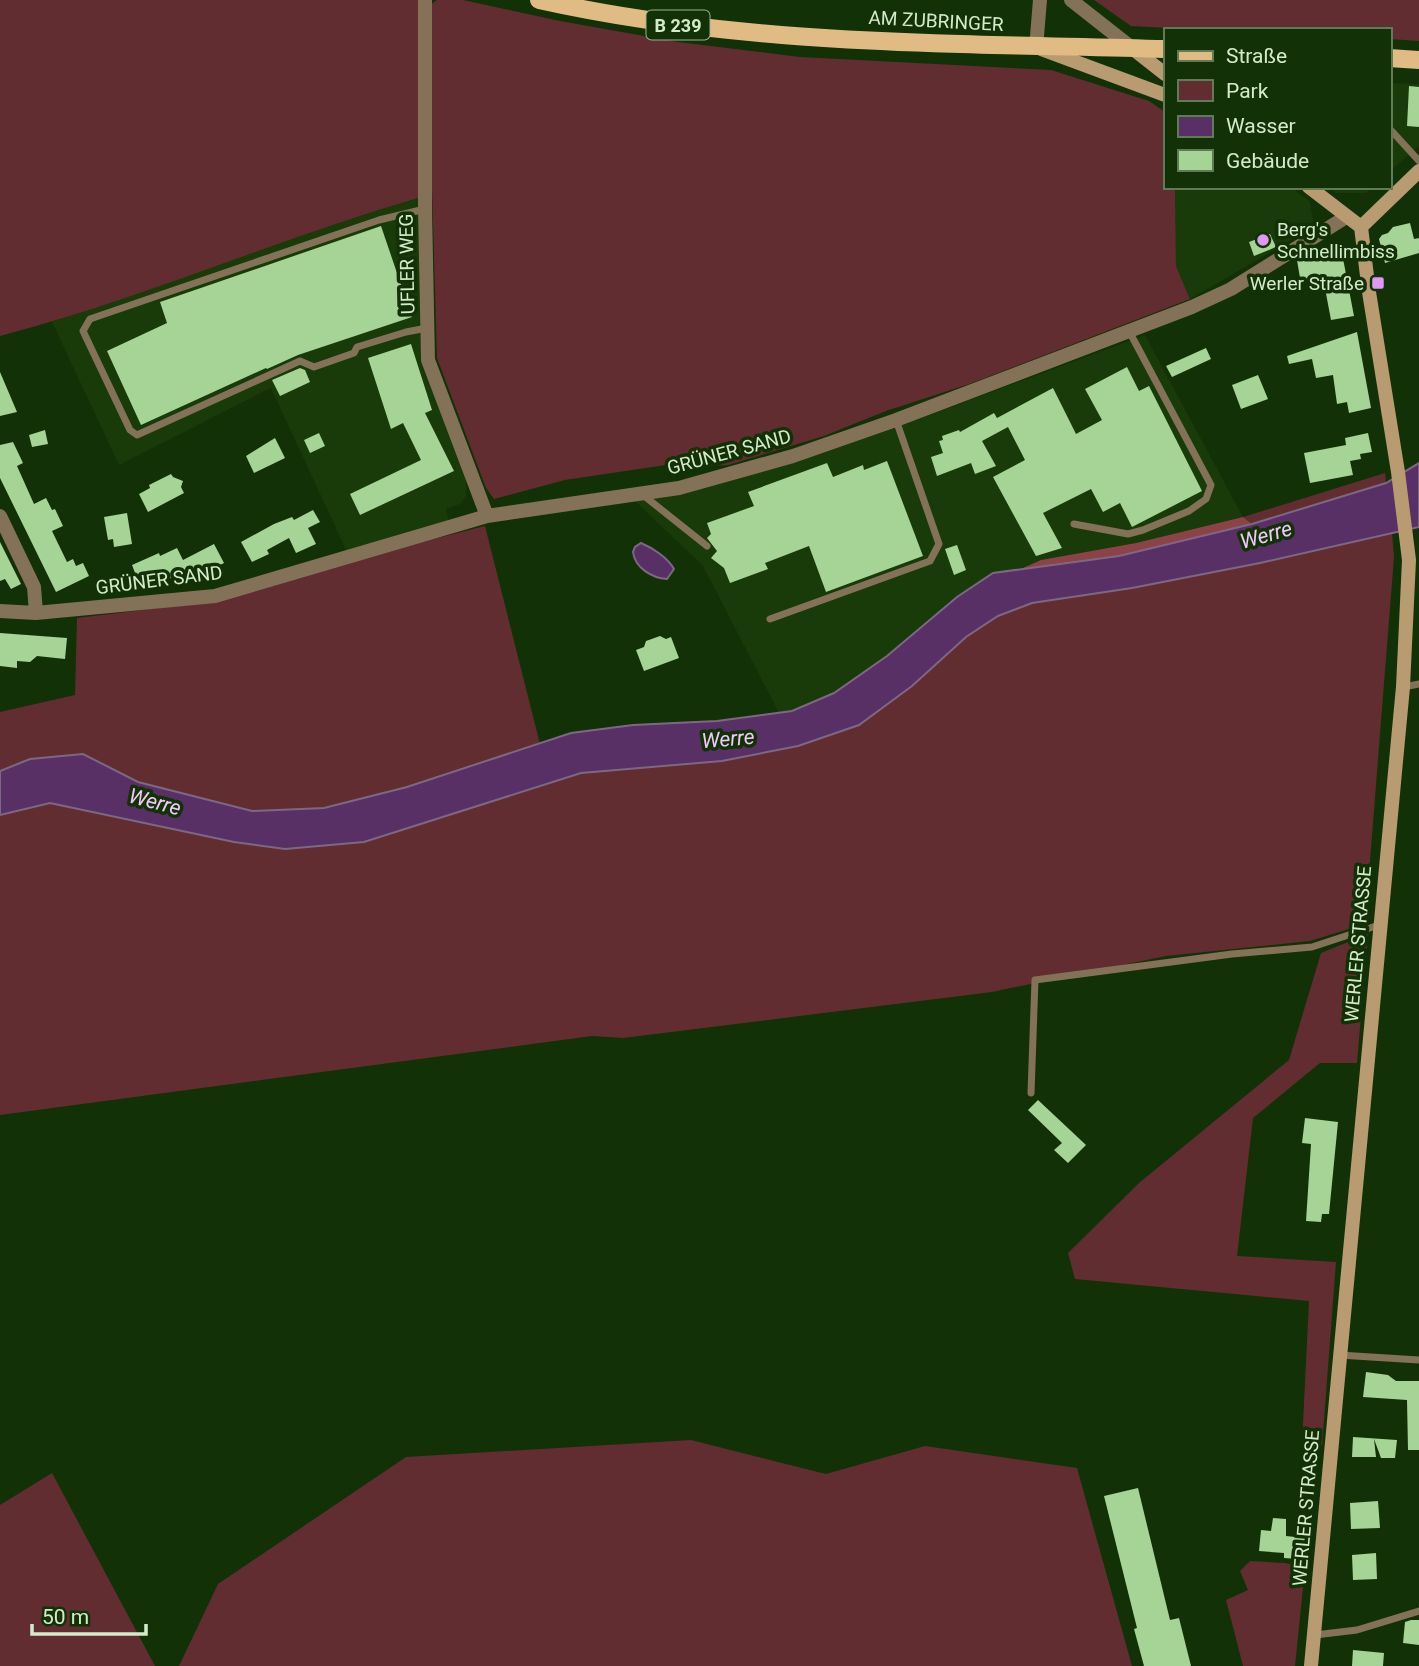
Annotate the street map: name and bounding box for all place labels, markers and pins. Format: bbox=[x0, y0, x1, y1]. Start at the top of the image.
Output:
place label: Berg's Schnellimbiss bbox=[1277, 218, 1395, 263]
marker: Berg's Schnellimbiss bbox=[1255, 232, 1271, 248]
place label: Werler Straße bbox=[1250, 272, 1364, 295]
marker: Werler Straße bbox=[1370, 275, 1386, 291]

